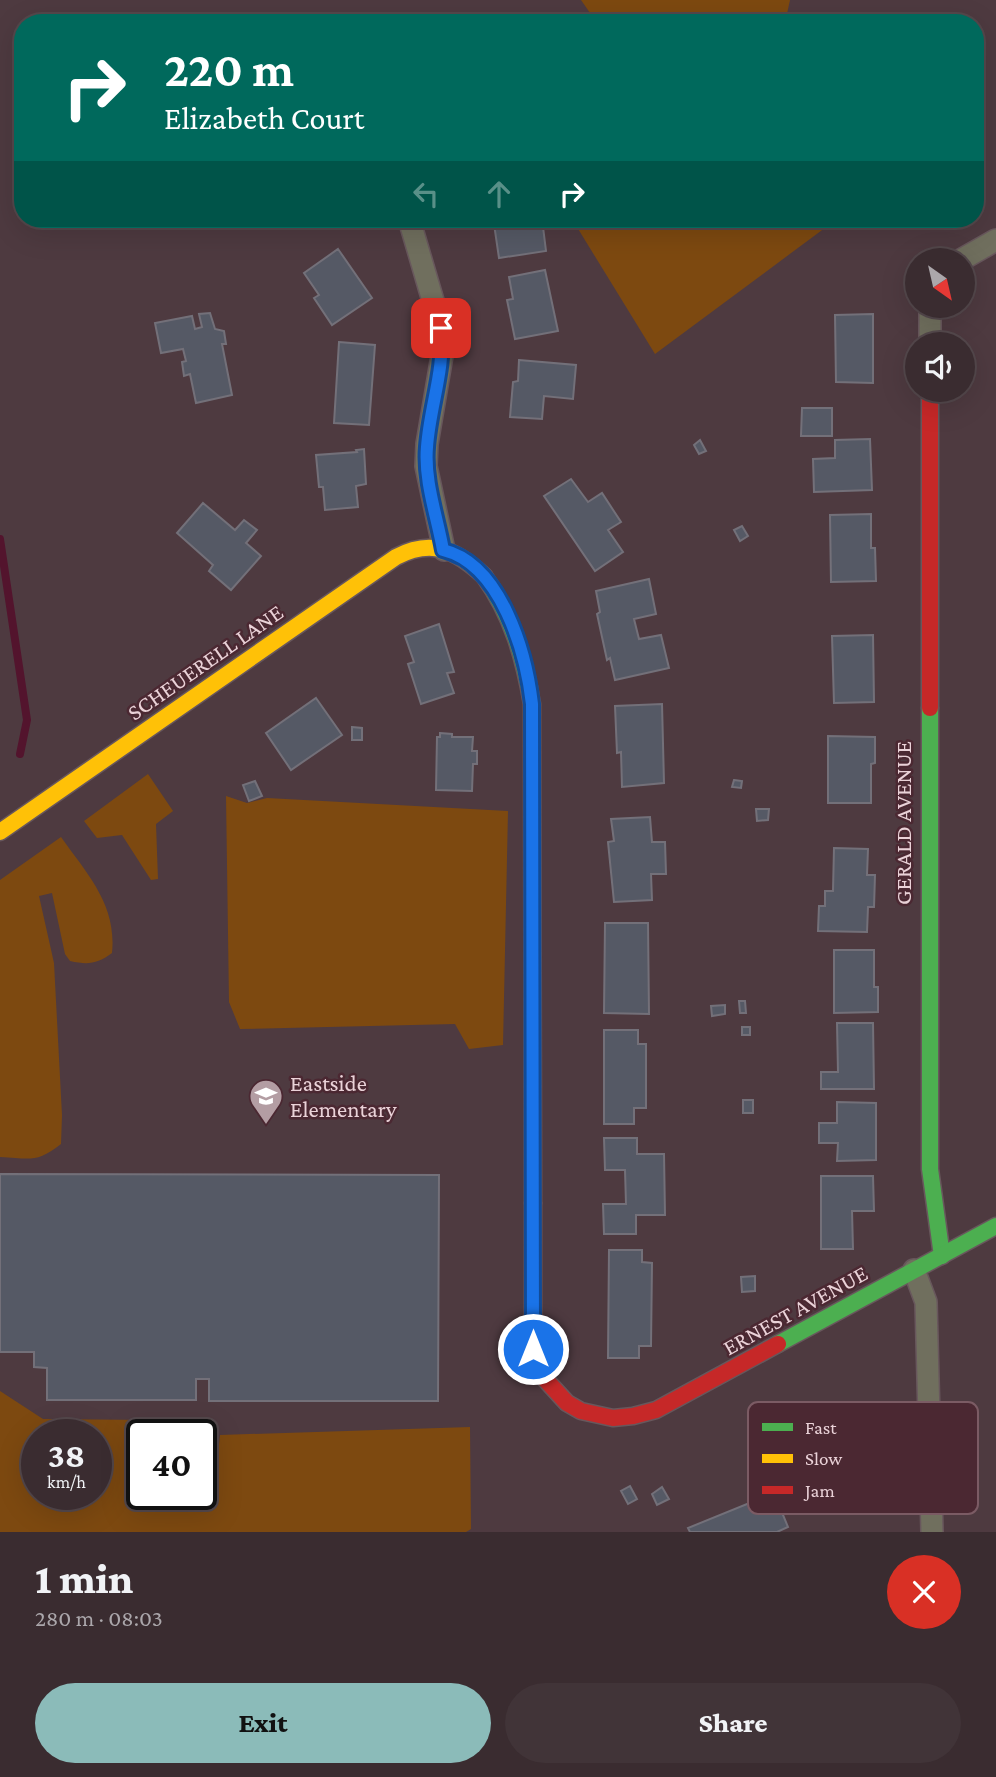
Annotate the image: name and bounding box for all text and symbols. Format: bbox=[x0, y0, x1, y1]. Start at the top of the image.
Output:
icon: right bbox=[49, 42, 140, 133]
text: 220 m bbox=[164, 42, 294, 97]
text: Elizabeth Court bbox=[164, 100, 364, 136]
icon: left bbox=[407, 175, 445, 213]
icon: ahead bbox=[480, 175, 518, 213]
icon: right bbox=[553, 175, 591, 213]
north arrow bbox=[905, 248, 975, 318]
map controls bbox=[905, 248, 975, 402]
pin bbox=[411, 298, 471, 358]
icon: arrive bbox=[422, 309, 460, 347]
button: sound bbox=[905, 332, 975, 402]
street label: SCHEUERELL LANE bbox=[122, 599, 288, 725]
street label: GERALD AVENUE bbox=[890, 741, 916, 905]
place label: Eastside Elementary bbox=[290, 1070, 397, 1122]
school or university icon: Eastside Elementary bbox=[247, 1077, 285, 1126]
street label: ERNEST AVENUE bbox=[718, 1260, 872, 1360]
position arrow bbox=[496, 1312, 570, 1386]
legend bbox=[748, 1402, 978, 1514]
text: Fast bbox=[805, 1417, 837, 1438]
speed limit sign: 40 bbox=[126, 1419, 217, 1510]
text: 38 bbox=[48, 1436, 85, 1475]
text: Slow bbox=[805, 1448, 842, 1469]
text: km/h bbox=[47, 1472, 86, 1492]
text: Jam bbox=[803, 1480, 835, 1501]
text: 1 min bbox=[35, 1555, 133, 1602]
button: close bbox=[887, 1555, 961, 1629]
text: 280 m · 08:03 bbox=[35, 1605, 163, 1631]
button: Exit bbox=[35, 1683, 491, 1763]
button: Share bbox=[505, 1683, 961, 1763]

